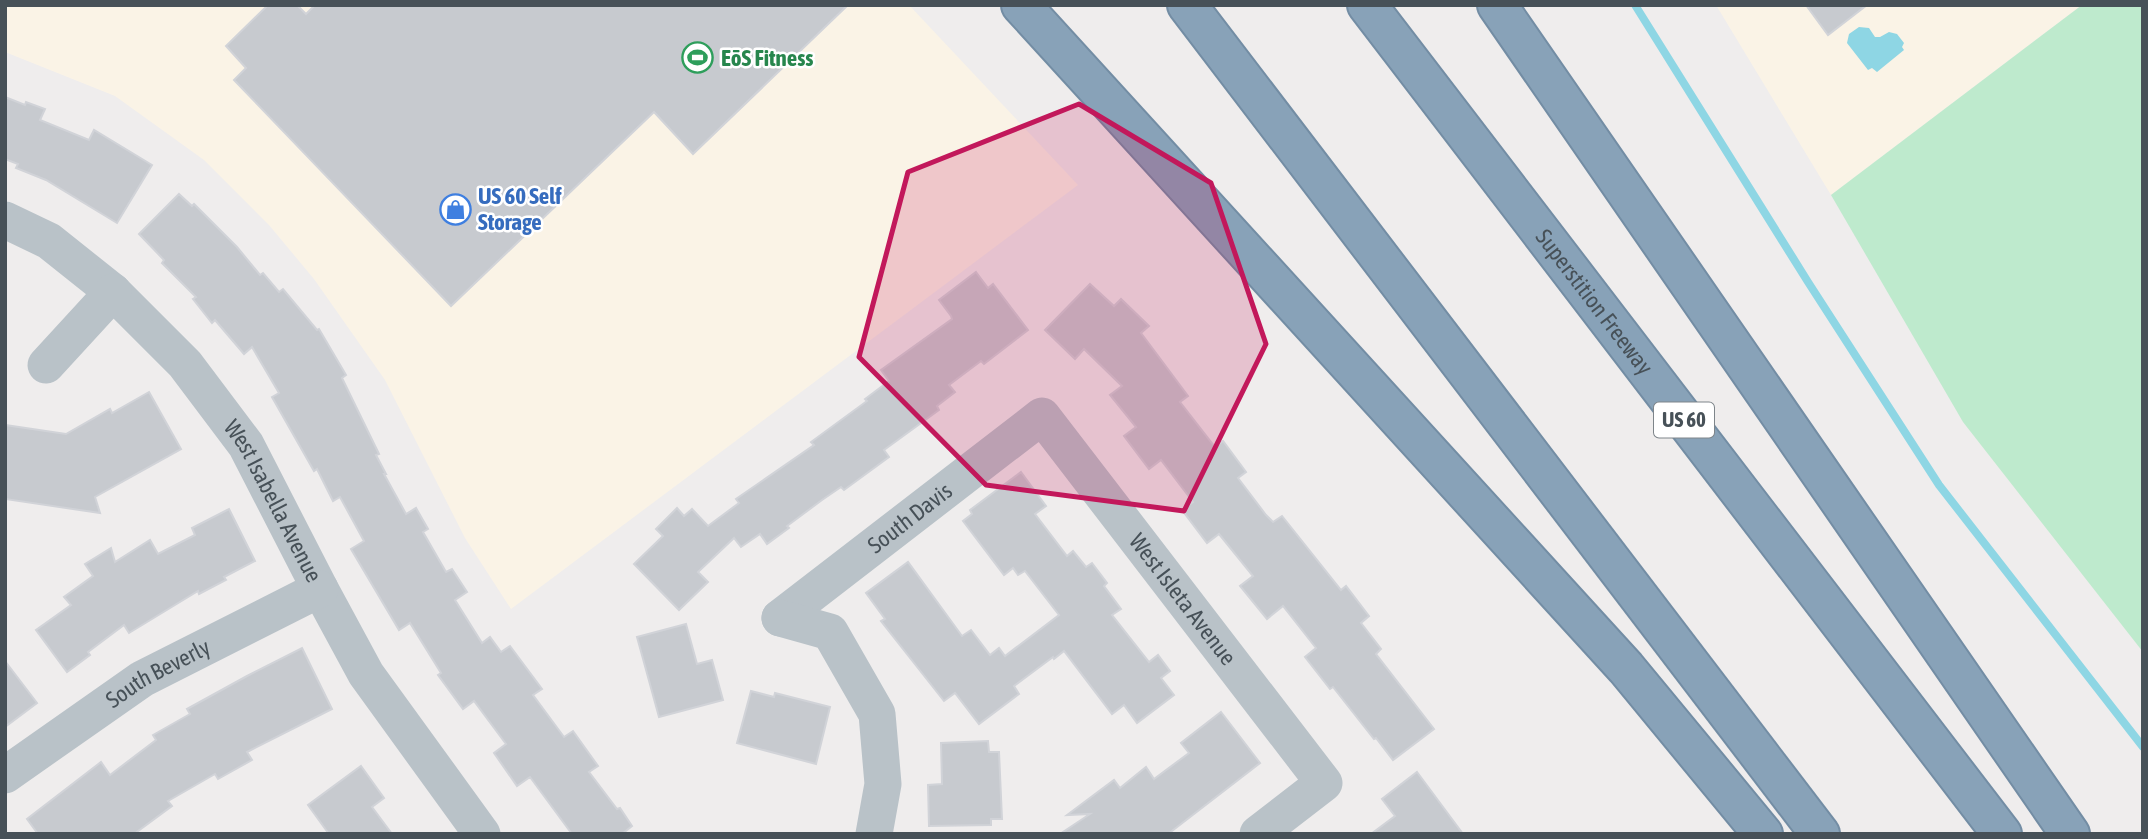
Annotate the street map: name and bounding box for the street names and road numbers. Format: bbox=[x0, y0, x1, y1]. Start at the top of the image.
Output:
street label: Superstition Freeway bbox=[1531, 224, 1658, 380]
road number: US 60 bbox=[1654, 402, 1714, 438]
street label: West Isabella Avenue bbox=[219, 415, 327, 586]
street label: South Davis bbox=[863, 477, 957, 558]
street label: West Isleta Avenue bbox=[1124, 528, 1242, 670]
street label: South Beverly bbox=[101, 634, 214, 713]

